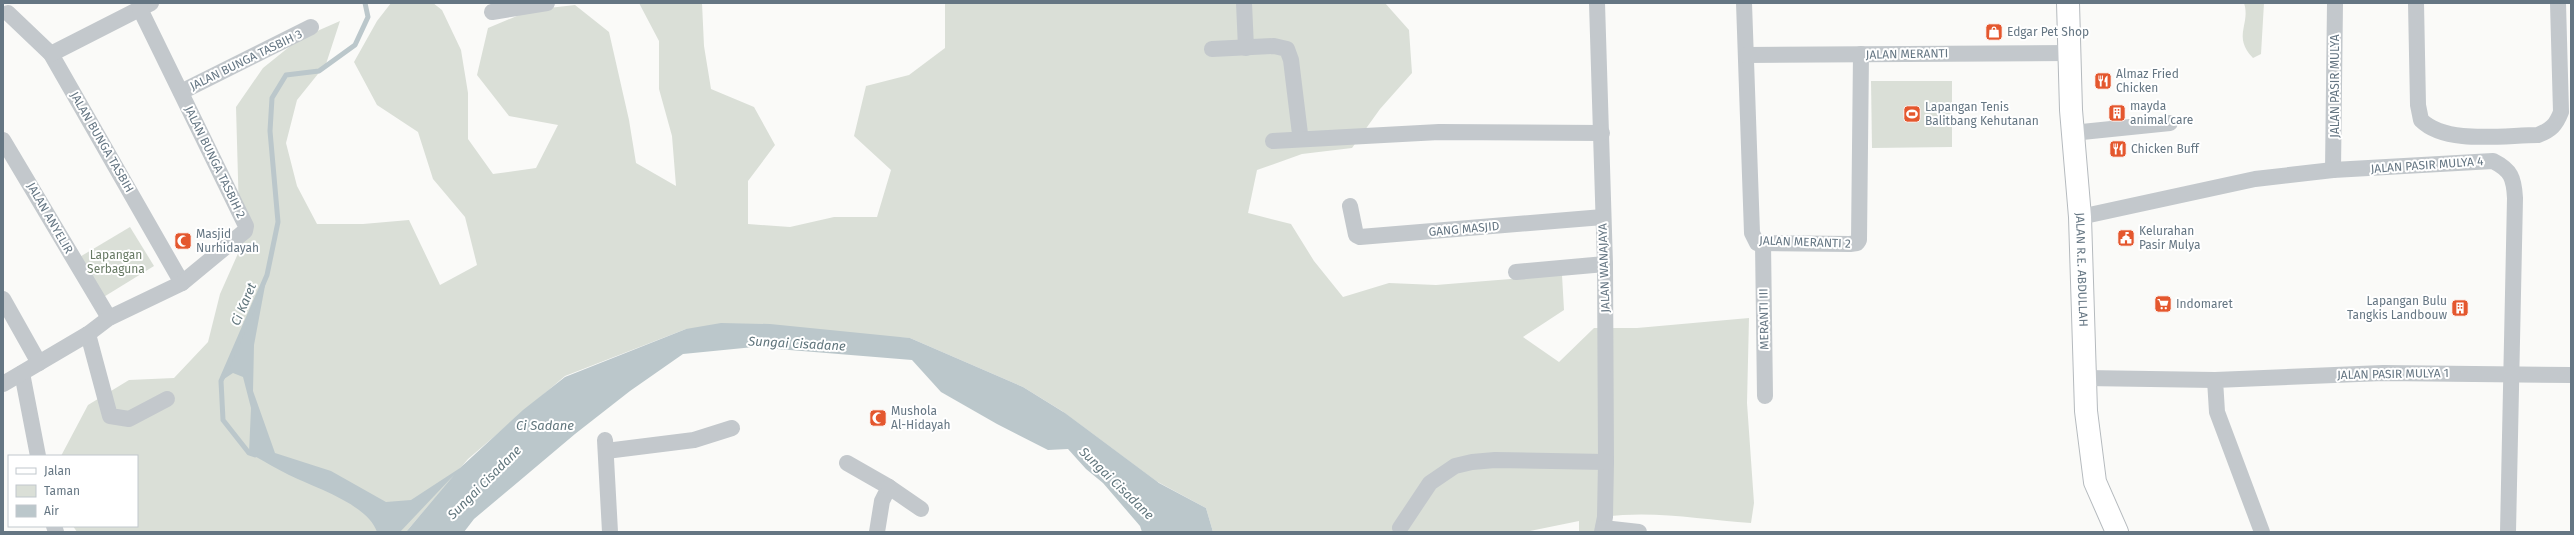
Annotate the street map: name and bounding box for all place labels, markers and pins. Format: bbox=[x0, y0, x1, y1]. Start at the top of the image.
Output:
shop icon: Edgar Pet Shop bbox=[1984, 22, 2004, 42]
place label: Edgar Pet Shop bbox=[2007, 25, 2089, 39]
place label: Almaz Fried Chicken bbox=[2116, 67, 2179, 95]
restaurant icon: Almaz Fried Chicken bbox=[2093, 71, 2113, 91]
place label: mayda animal care bbox=[2130, 99, 2193, 127]
place label: Lapangan Tenis Balitbang Kehutanan bbox=[1925, 100, 2039, 128]
building icon: mayda animal care bbox=[2107, 103, 2127, 123]
sports icon: Lapangan Tenis Balitbang Kehutanan bbox=[1902, 104, 1922, 124]
restaurant icon: Chicken Buff bbox=[2108, 139, 2128, 159]
place label: Chicken Buff bbox=[2131, 142, 2200, 156]
place label: Kelurahan Pasir Mulya bbox=[2139, 224, 2200, 252]
place label: Masjid Nurhidayah bbox=[196, 227, 259, 255]
public building icon: Kelurahan Pasir Mulya bbox=[2116, 228, 2136, 248]
mosque icon: Masjid Nurhidayah bbox=[173, 231, 193, 251]
supermarket icon: Indomaret bbox=[2153, 294, 2173, 314]
place label: Lapangan Bulu Tangkis Landbouw bbox=[2347, 294, 2447, 322]
place label: Indomaret bbox=[2176, 297, 2233, 311]
building icon: Lapangan Bulu Tangkis Landbouw bbox=[2450, 298, 2470, 318]
place label: Mushola Al-Hidayah bbox=[891, 404, 950, 432]
mosque icon: Mushola Al-Hidayah bbox=[868, 408, 888, 428]

